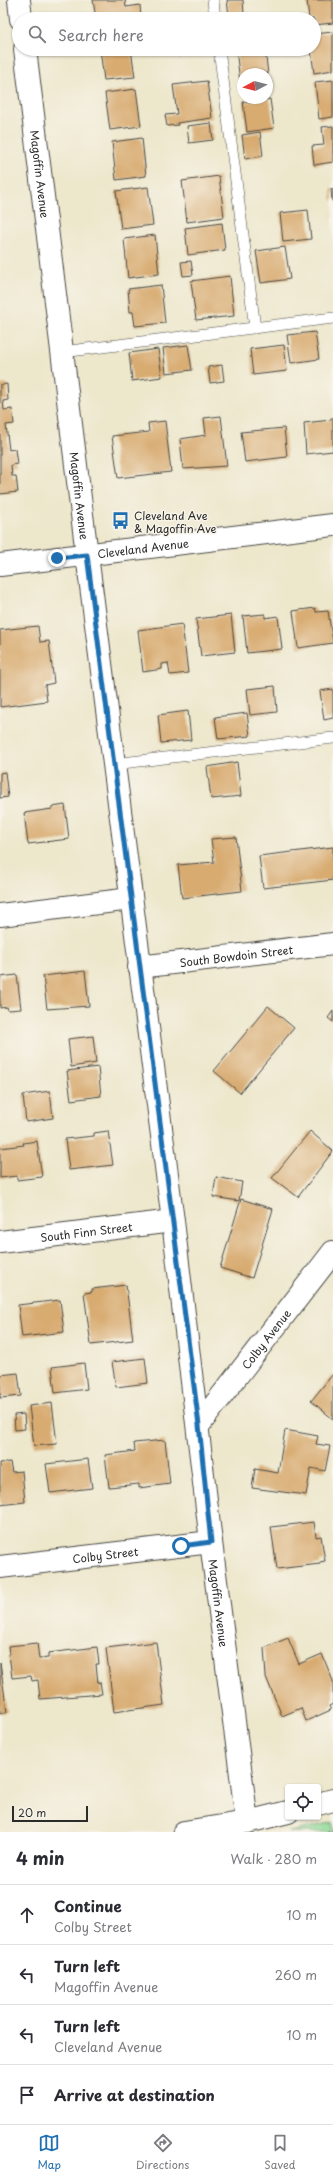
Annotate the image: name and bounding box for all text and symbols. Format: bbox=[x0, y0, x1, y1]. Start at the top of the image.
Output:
search box bbox=[12, 12, 321, 56]
icon: search bbox=[26, 23, 48, 45]
text: Search here bbox=[58, 23, 144, 46]
north arrow bbox=[237, 68, 273, 104]
street label: Magoffin Avenue bbox=[27, 129, 54, 219]
street label: Magoffin Avenue bbox=[66, 451, 94, 541]
place label: Cleveland Ave & Magoffin Ave bbox=[134, 507, 217, 537]
bus stop icon: Cleveland Ave & Magoffin Ave bbox=[111, 511, 131, 531]
street label: Cleveland Avenue bbox=[96, 534, 190, 562]
route end bbox=[48, 549, 66, 567]
street label: South Bowdoin Street bbox=[179, 940, 294, 971]
street label: South Finn Street bbox=[39, 1217, 134, 1246]
street label: Colby Avenue bbox=[237, 1305, 294, 1372]
route start bbox=[172, 1537, 190, 1555]
street label: Colby Street bbox=[72, 1542, 140, 1567]
street label: Magoffin Avenue bbox=[205, 1558, 233, 1648]
map controls bbox=[285, 1784, 321, 1820]
button: locate bbox=[285, 1784, 321, 1820]
scale bar bbox=[12, 1804, 88, 1823]
text: 20 m bbox=[18, 1804, 46, 1821]
text: 4 min bbox=[16, 1845, 64, 1871]
text: Walk · 280 m bbox=[230, 1849, 317, 1868]
text: Continue bbox=[54, 1894, 122, 1917]
icon: ahead bbox=[16, 1904, 38, 1926]
text: 10 m bbox=[287, 1905, 317, 1924]
text: Colby Street bbox=[54, 1917, 132, 1936]
text: Turn left bbox=[54, 1954, 120, 1977]
icon: left bbox=[16, 1964, 38, 1986]
text: 260 m bbox=[275, 1965, 317, 1984]
text: Magoffin Avenue bbox=[54, 1977, 158, 1996]
text: Turn left bbox=[54, 2014, 120, 2037]
icon: left bbox=[16, 2024, 38, 2046]
text: 10 m bbox=[287, 2025, 317, 2044]
text: Cleveland Avenue bbox=[54, 2037, 162, 2056]
text: Arrive at destination bbox=[54, 2083, 215, 2106]
icon: arrive bbox=[16, 2084, 38, 2106]
tab: Map bbox=[37, 2132, 61, 2173]
tab: Directions bbox=[136, 2132, 189, 2173]
tab: Saved bbox=[264, 2132, 296, 2173]

